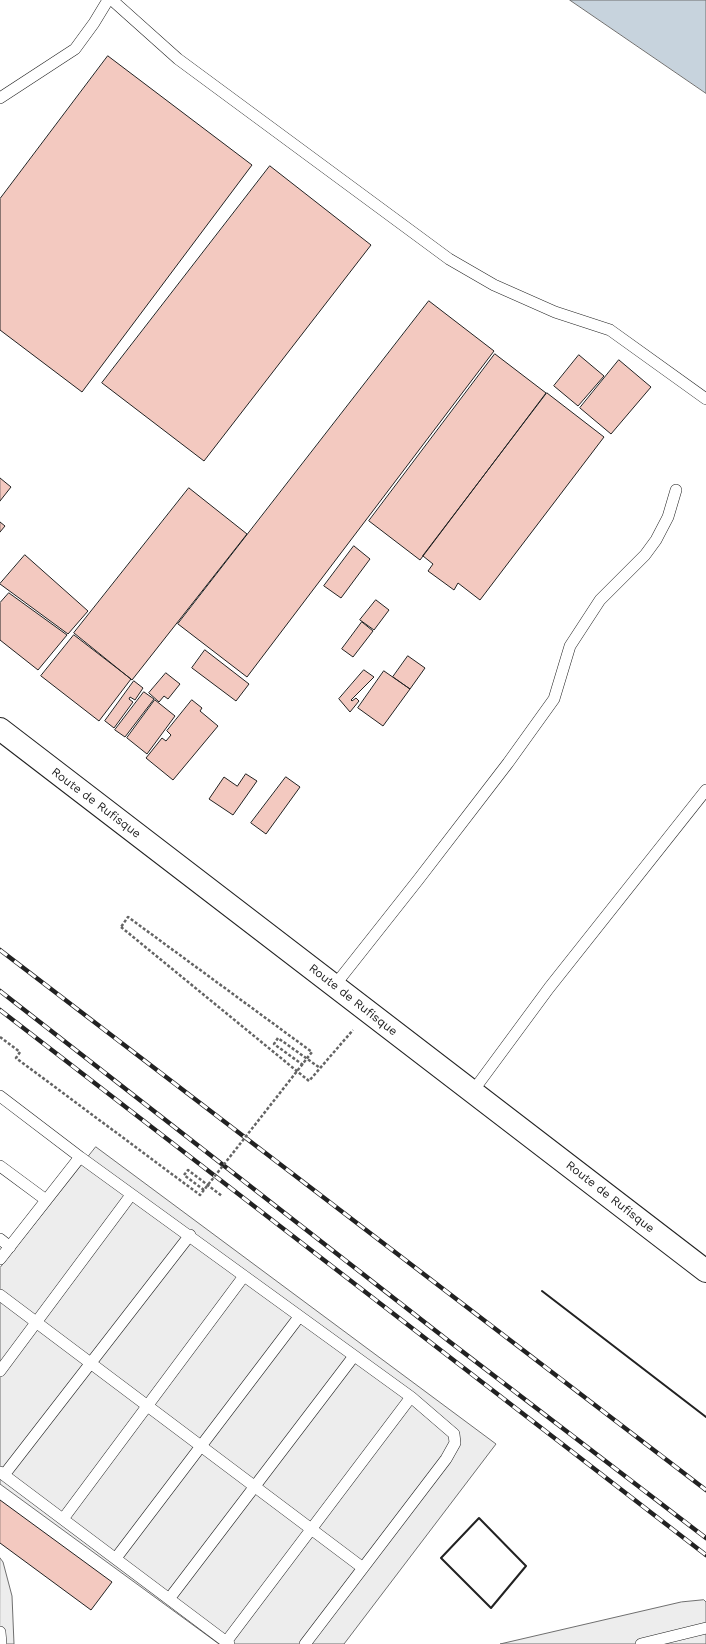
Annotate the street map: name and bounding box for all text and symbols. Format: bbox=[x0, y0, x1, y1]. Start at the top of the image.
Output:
street label: Route de Rufisque bbox=[48, 765, 144, 841]
street label: Route de Rufisque bbox=[306, 961, 400, 1039]
street label: Route de Rufisque bbox=[563, 1158, 657, 1236]

